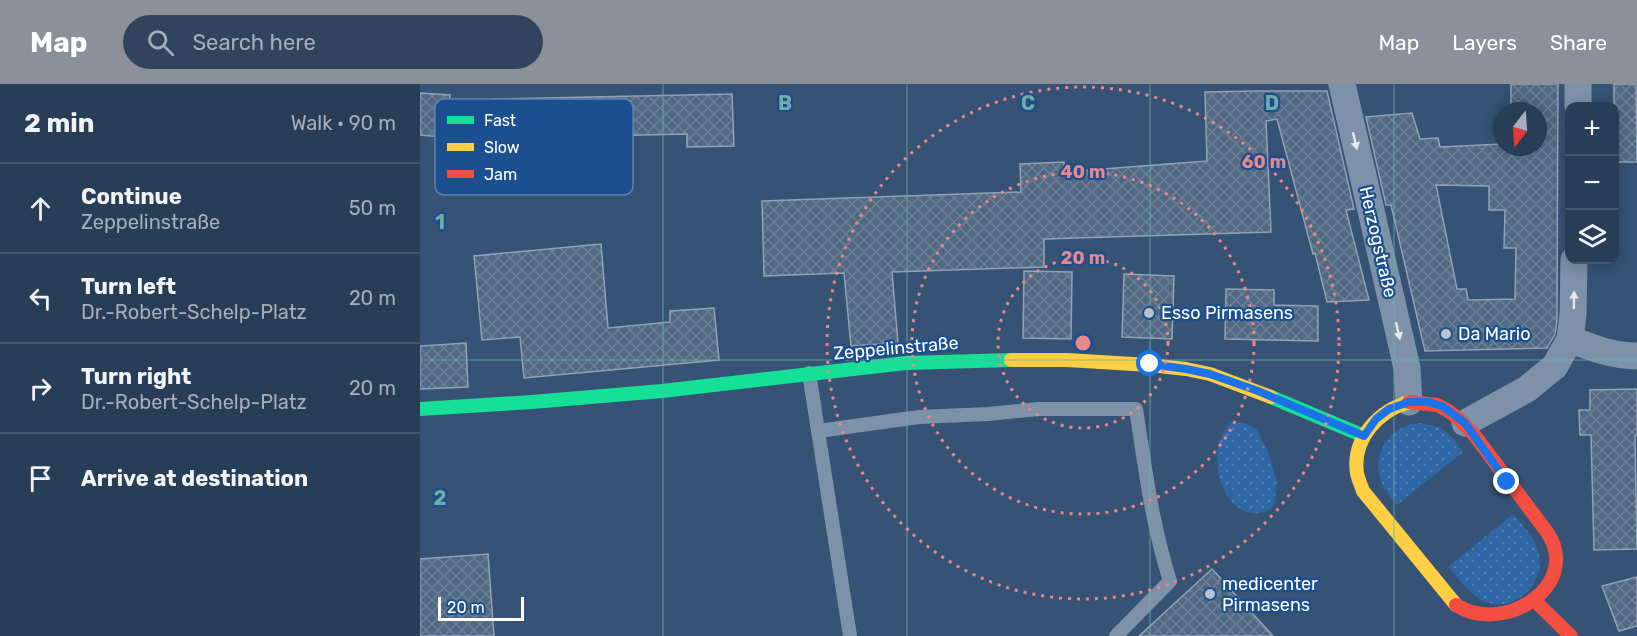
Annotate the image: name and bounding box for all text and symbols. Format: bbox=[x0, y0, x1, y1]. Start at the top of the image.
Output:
search box bbox=[123, 15, 543, 69]
text: Map bbox=[30, 26, 87, 59]
icon: search bbox=[144, 26, 177, 59]
text: Search here bbox=[192, 29, 316, 56]
text: Map bbox=[1378, 30, 1419, 55]
text: Layers bbox=[1452, 30, 1517, 55]
text: Share bbox=[1550, 30, 1607, 55]
text: B bbox=[778, 91, 792, 115]
text: C bbox=[1021, 91, 1035, 115]
text: D bbox=[1265, 91, 1279, 115]
legend bbox=[435, 99, 633, 195]
north arrow bbox=[1493, 102, 1547, 156]
map controls bbox=[1565, 102, 1619, 264]
button: + bbox=[1565, 102, 1619, 156]
text: 2 min bbox=[24, 108, 94, 139]
text: Walk · 90 m bbox=[291, 111, 396, 135]
text: Fast bbox=[484, 111, 516, 130]
one-way arrow bbox=[1350, 132, 1360, 150]
text: Slow bbox=[484, 138, 520, 157]
text: 60 m bbox=[1242, 151, 1286, 173]
button: − bbox=[1565, 156, 1619, 210]
text: 40 m bbox=[1061, 161, 1105, 183]
text: Jam bbox=[484, 165, 517, 184]
text: Continue bbox=[81, 183, 182, 210]
street label: Herzogstraße bbox=[1355, 184, 1401, 300]
icon: ahead bbox=[24, 192, 57, 225]
text: 50 m bbox=[349, 196, 396, 220]
text: Zeppelinstraße bbox=[81, 210, 220, 234]
text: 1 bbox=[435, 210, 445, 234]
button: layers bbox=[1565, 210, 1619, 264]
text: 20 m bbox=[1061, 247, 1105, 269]
text: Turn left bbox=[81, 273, 176, 300]
icon: left bbox=[24, 282, 57, 315]
text: 20 m bbox=[349, 286, 396, 310]
one-way arrow bbox=[1569, 290, 1578, 309]
text: Dr.-Robert-Schelp-Platz bbox=[81, 300, 307, 324]
place label: Esso Pirmasens bbox=[1161, 302, 1293, 324]
marker: Esso Pirmasens bbox=[1142, 306, 1156, 320]
one-way arrow bbox=[1394, 322, 1403, 341]
place label: Da Mario bbox=[1458, 323, 1531, 345]
marker: Da Mario bbox=[1439, 327, 1453, 341]
street label: Zeppelinstraße bbox=[833, 332, 959, 364]
centre of rings bbox=[1073, 333, 1093, 353]
route start bbox=[1136, 350, 1162, 376]
text: Turn right bbox=[81, 363, 191, 390]
icon: right bbox=[24, 372, 57, 405]
text: 20 m bbox=[349, 376, 396, 400]
text: Dr.-Robert-Schelp-Platz bbox=[81, 390, 307, 414]
icon: arrive bbox=[24, 462, 57, 495]
text: Arrive at destination bbox=[81, 465, 308, 492]
route end bbox=[1493, 468, 1519, 494]
text: 2 bbox=[434, 486, 447, 510]
place label: medicenter Pirmasens bbox=[1222, 573, 1318, 616]
marker: medicenter Pirmasens bbox=[1203, 587, 1217, 601]
scale bar bbox=[438, 594, 524, 622]
text: 20 m bbox=[447, 598, 485, 617]

